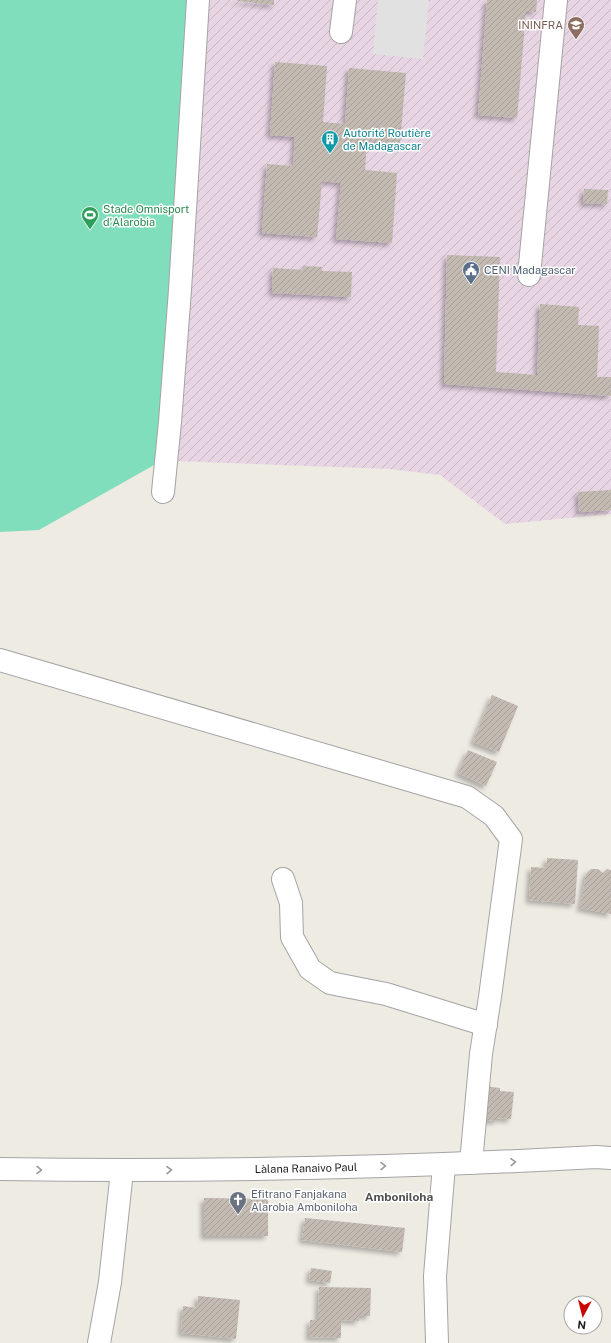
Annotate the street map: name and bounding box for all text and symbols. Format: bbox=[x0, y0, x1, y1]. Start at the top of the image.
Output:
school or university icon: ININFRA bbox=[566, 15, 586, 40]
place label: ININFRA bbox=[518, 19, 563, 31]
place label: Autorité Routière de Madagascar bbox=[343, 127, 431, 152]
building icon: Autorité Routière de Madagascar bbox=[320, 129, 340, 154]
place label: Stade Omnisport d'Alarobia bbox=[103, 203, 189, 228]
sports icon: Stade Omnisport d'Alarobia bbox=[80, 205, 100, 230]
public building icon: CENI Madagascar bbox=[461, 260, 481, 285]
place label: CENI Madagascar bbox=[484, 264, 576, 276]
one-way arrow bbox=[510, 1157, 516, 1166]
street label: Làlana Ranaivo Paul bbox=[255, 1161, 357, 1175]
one-way arrow bbox=[380, 1162, 386, 1170]
one-way arrow bbox=[36, 1166, 42, 1174]
one-way arrow bbox=[166, 1166, 172, 1174]
place label: Efitrano Fanjakana Alarobia Amboniloha bbox=[251, 1188, 358, 1213]
church icon: Efitrano Fanjakana Alarobia Amboniloha bbox=[228, 1190, 248, 1215]
district label: Amboniloha bbox=[365, 1190, 433, 1204]
north arrow bbox=[563, 1295, 603, 1335]
text: N bbox=[577, 1318, 587, 1331]

